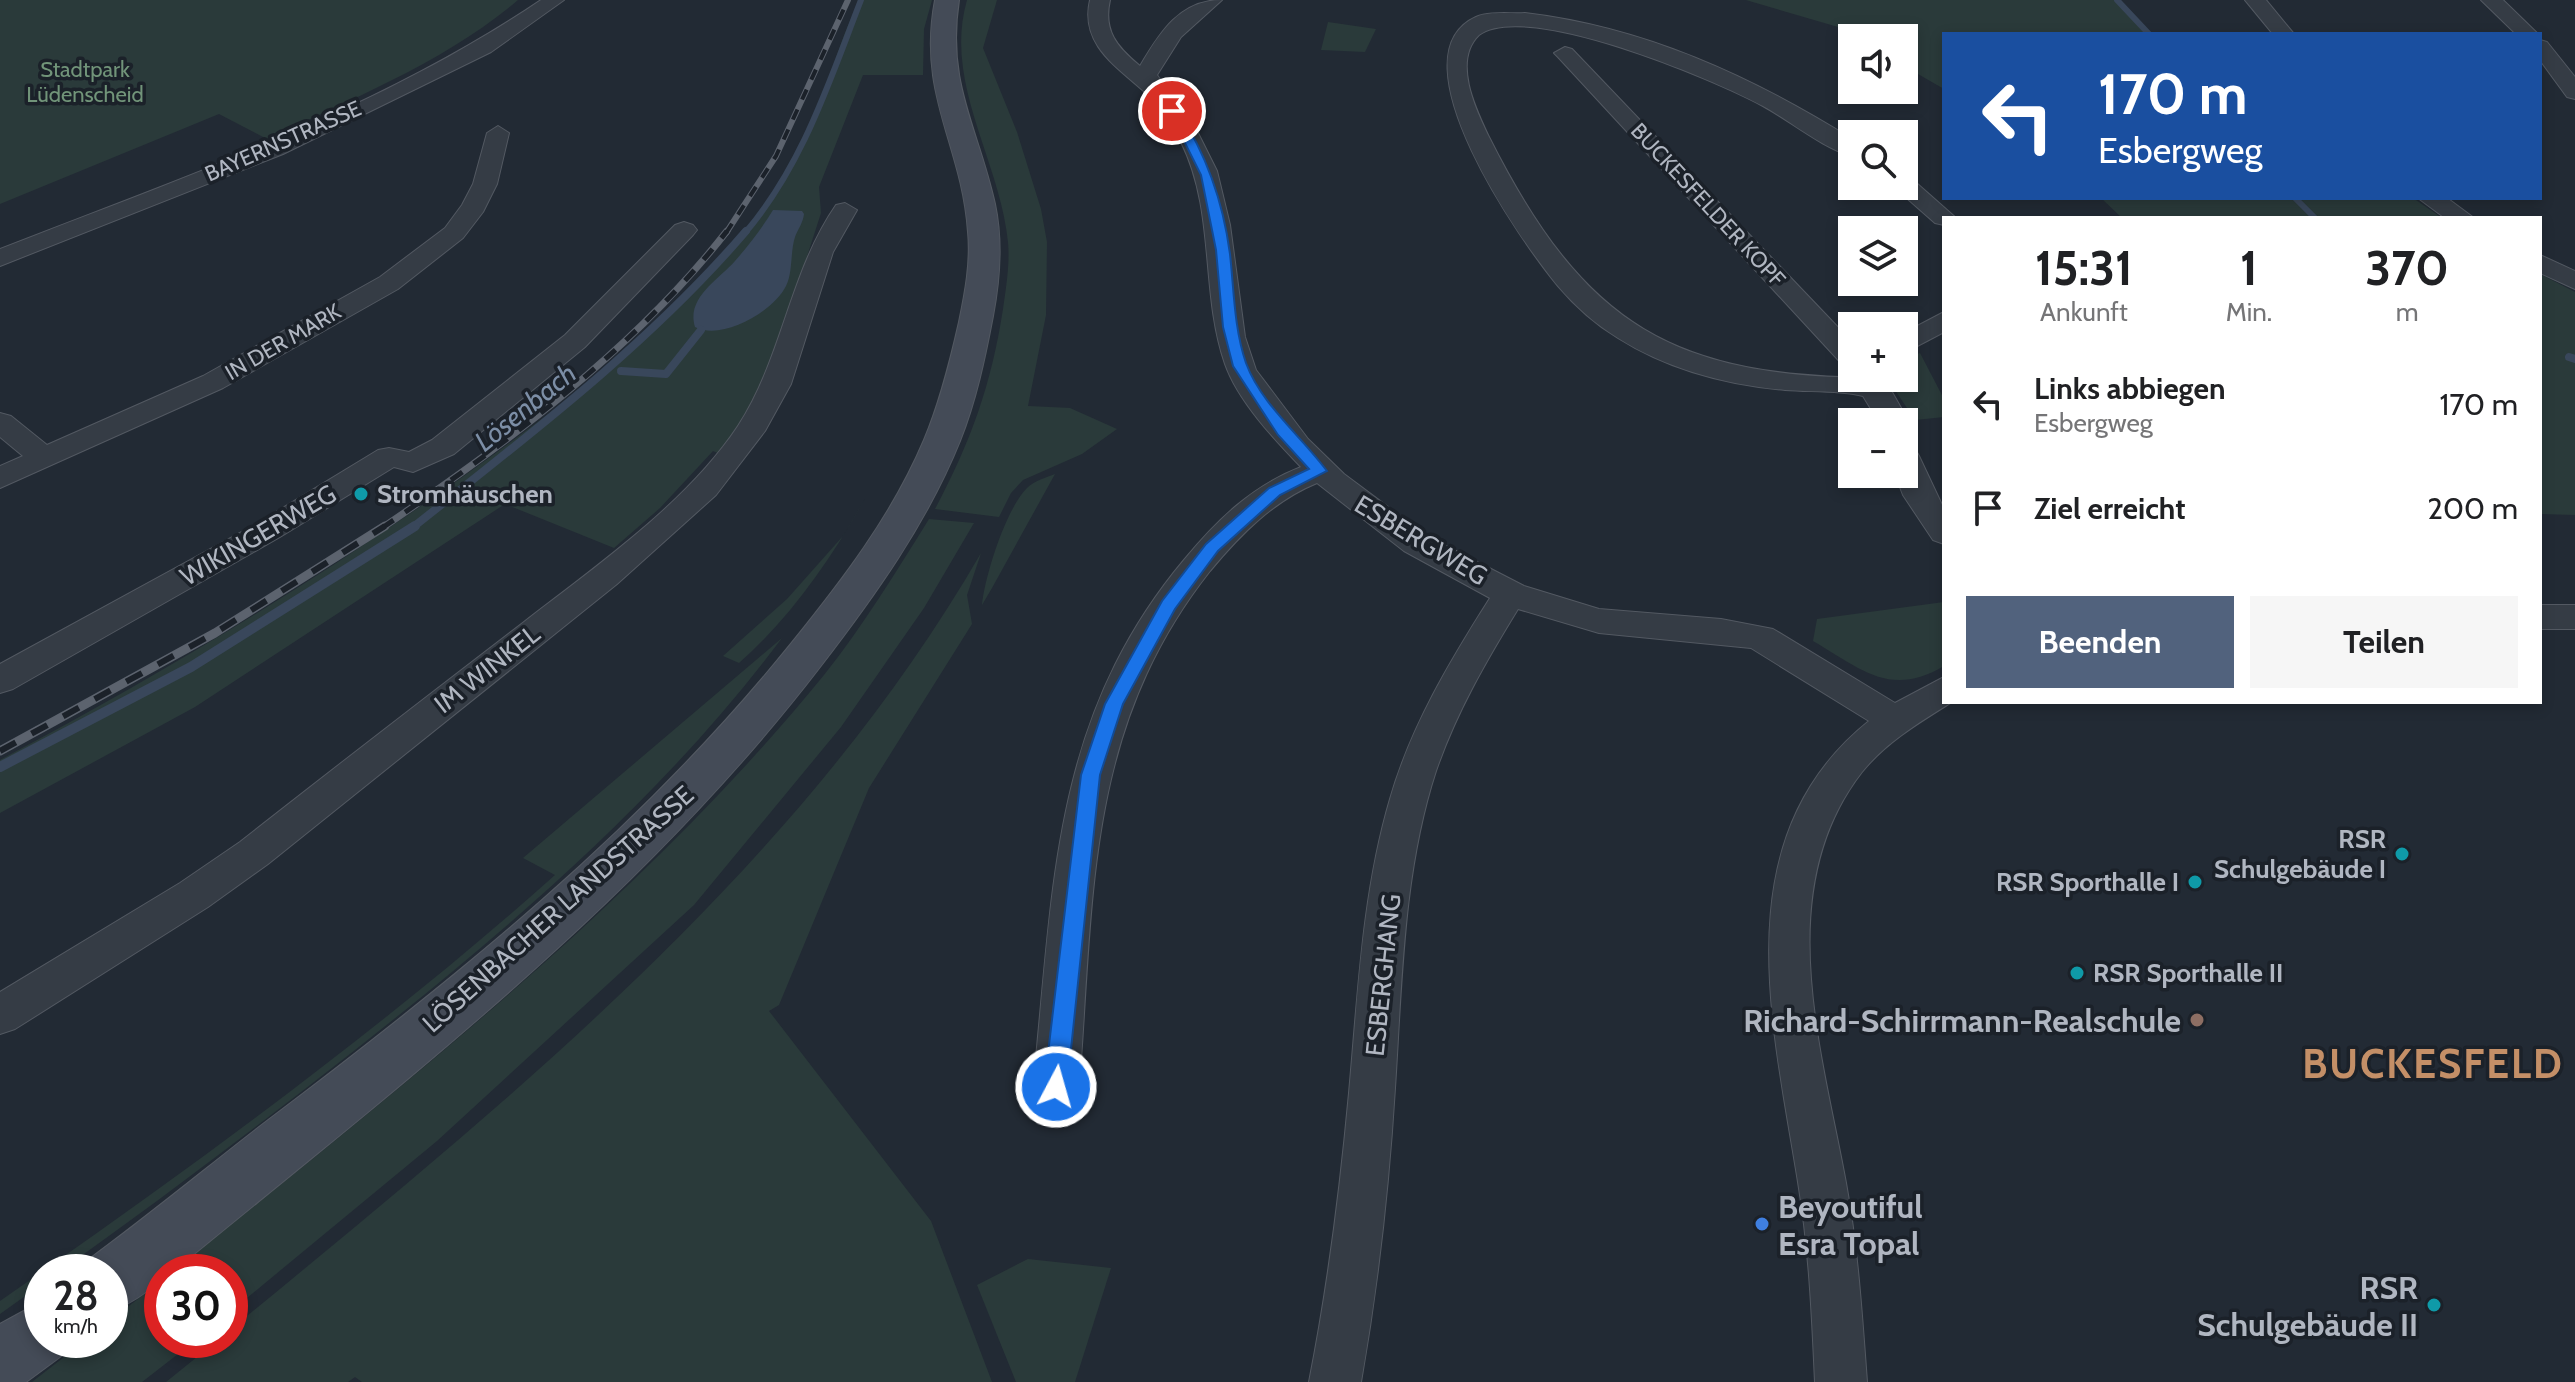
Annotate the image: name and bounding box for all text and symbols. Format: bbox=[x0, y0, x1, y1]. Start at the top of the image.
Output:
map controls bbox=[1838, 24, 1918, 488]
button: sound bbox=[1838, 24, 1918, 104]
park label: Stadtpark Lüdenscheid bbox=[26, 56, 144, 108]
text: 170 m bbox=[2098, 60, 2248, 128]
icon: left bbox=[1966, 64, 2070, 168]
pin bbox=[1138, 77, 1206, 145]
icon: arrive bbox=[1150, 89, 1194, 133]
street label: BAYERNSTRASSE bbox=[201, 95, 365, 187]
street label: BUCKESFELDER KOPF bbox=[1625, 118, 1791, 293]
button: search bbox=[1838, 120, 1918, 200]
text: Esbergweg bbox=[2098, 128, 2262, 172]
button: layers bbox=[1838, 216, 1918, 296]
text: 15:31 bbox=[2035, 239, 2133, 297]
text: 1 bbox=[2240, 239, 2258, 297]
text: 370 bbox=[2365, 239, 2449, 297]
text: Ankunft bbox=[2040, 296, 2128, 328]
text: Min. bbox=[2226, 296, 2272, 328]
text: m bbox=[2396, 296, 2418, 328]
street label: IN DER MARK bbox=[220, 298, 346, 386]
button: + bbox=[1838, 312, 1918, 392]
water label: Lösenbach bbox=[467, 356, 583, 458]
text: Links abbiegen bbox=[2034, 370, 2226, 407]
icon: left bbox=[1966, 382, 2010, 426]
text: 170 m bbox=[2439, 386, 2518, 423]
text: Esbergweg bbox=[2034, 407, 2153, 439]
button: − bbox=[1838, 408, 1918, 488]
street label: WIKINGERWEG bbox=[174, 477, 342, 593]
place label: Stromhäuschen bbox=[377, 478, 553, 510]
marker: Stromhäuschen bbox=[352, 485, 370, 503]
icon: arrive bbox=[1966, 486, 2010, 530]
street label: ESBERGWEG bbox=[1349, 488, 1493, 592]
text: Ziel erreicht bbox=[2034, 490, 2185, 527]
text: 200 m bbox=[2427, 490, 2518, 527]
button: Beenden bbox=[1966, 596, 2234, 688]
button: Teilen bbox=[2250, 596, 2518, 688]
street label: IM WINKEL bbox=[428, 618, 546, 720]
street label: LÖSENBACHER LANDSTRASSE bbox=[416, 779, 700, 1039]
place label: RSR Schulgebäude I bbox=[2214, 823, 2386, 885]
marker: RSR Schulgebäude I bbox=[2393, 845, 2411, 863]
place label: RSR Sporthalle I bbox=[1996, 866, 2179, 898]
marker: RSR Sporthalle I bbox=[2186, 873, 2204, 891]
street label: ESBERGHANG bbox=[1359, 892, 1407, 1058]
place label: RSR Sporthalle II bbox=[2093, 957, 2283, 989]
marker: RSR Sporthalle II bbox=[2068, 964, 2086, 982]
place label: Richard-Schirrmann-Realschule bbox=[1743, 1001, 2181, 1040]
marker: Richard-Schirrmann-Realschule bbox=[2188, 1011, 2206, 1029]
district label: BUCKESFELD bbox=[2302, 1039, 2564, 1088]
position arrow bbox=[1014, 1045, 1098, 1129]
place label: Beyoutiful Esra Topal bbox=[1778, 1187, 1923, 1263]
marker: Beyoutiful Esra Topal bbox=[1753, 1215, 1771, 1233]
speed limit sign: 30 bbox=[144, 1254, 248, 1358]
place label: RSR Schulgebäude II bbox=[2197, 1268, 2418, 1344]
text: 28 bbox=[53, 1271, 99, 1320]
marker: RSR Schulgebäude II bbox=[2425, 1296, 2443, 1314]
text: km/h bbox=[54, 1314, 98, 1338]

